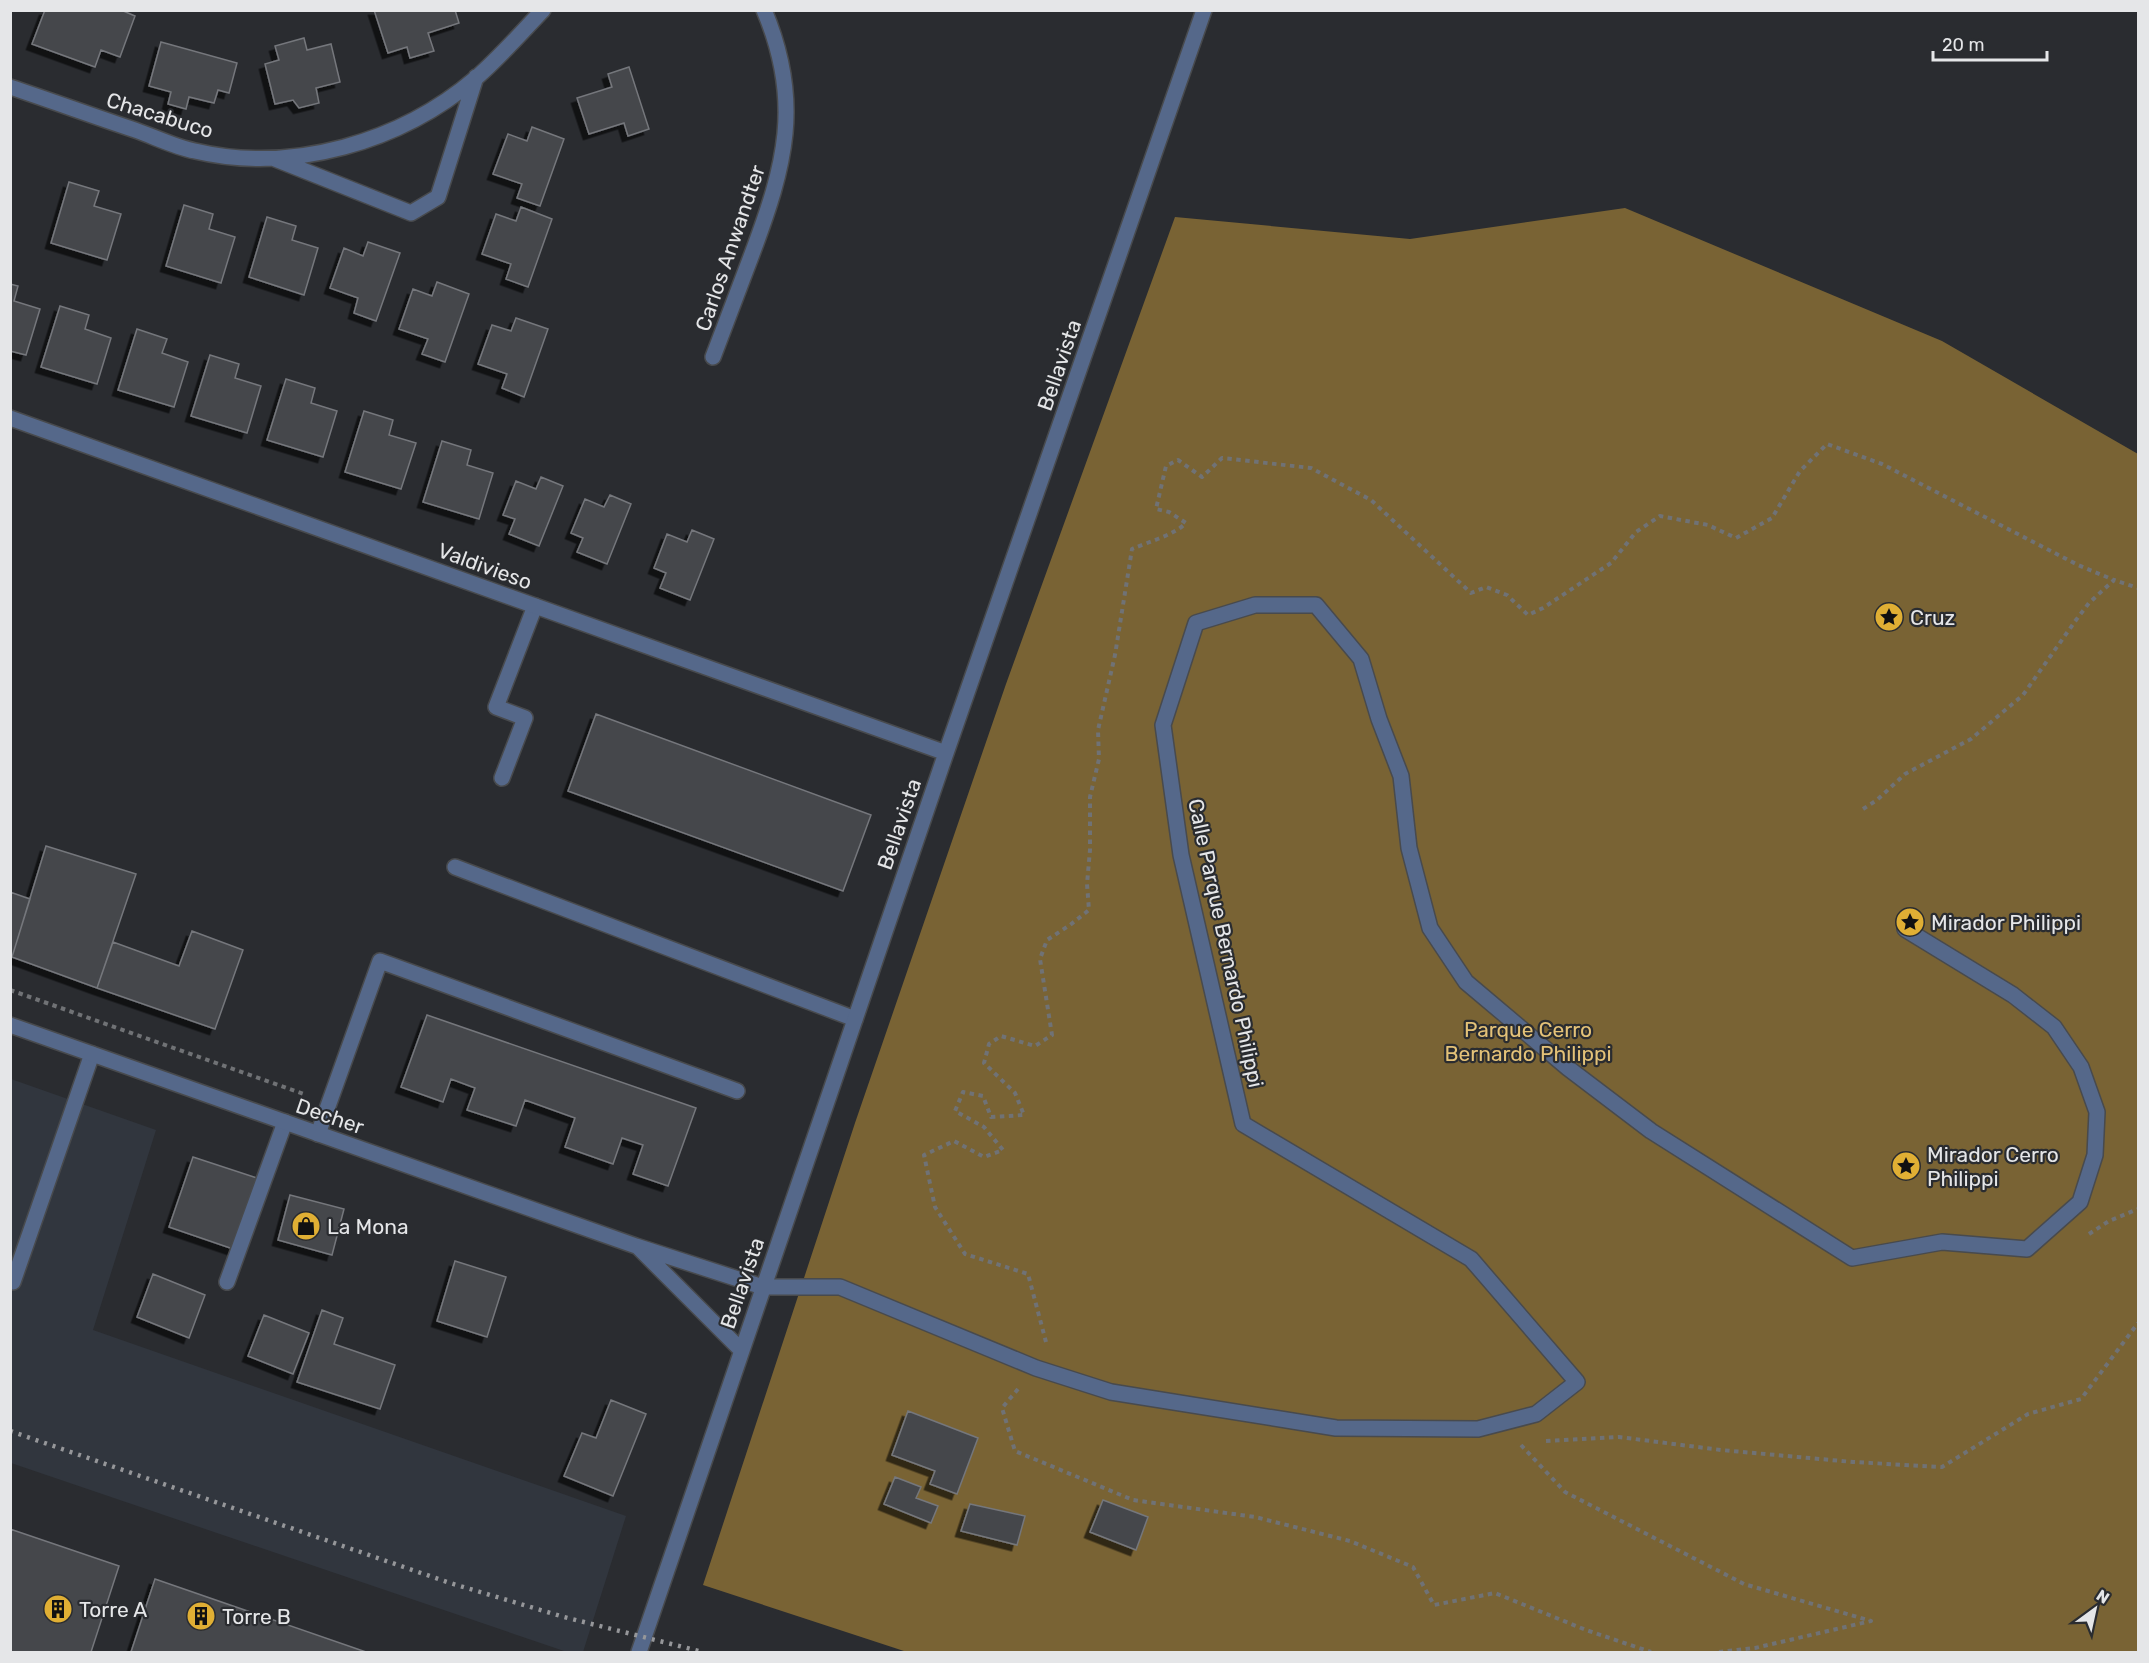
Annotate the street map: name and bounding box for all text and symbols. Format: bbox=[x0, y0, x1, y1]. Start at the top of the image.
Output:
scale bar bbox=[1933, 24, 2047, 62]
text: 20 m bbox=[1942, 34, 1984, 56]
street label: Chacabuco bbox=[104, 87, 216, 143]
street label: Carlos Anwandter bbox=[690, 162, 770, 334]
street label: Bellavista bbox=[1032, 316, 1086, 414]
street label: Valdivieso bbox=[435, 537, 535, 595]
place icon: Cruz bbox=[1873, 601, 1905, 633]
place label: Cruz bbox=[1910, 605, 1955, 630]
street label: Bellavista bbox=[872, 775, 926, 873]
street label: Calle Parque Bernardo Philippi bbox=[1183, 796, 1269, 1090]
place icon: Mirador Philippi bbox=[1894, 906, 1926, 938]
place label: Mirador Philippi bbox=[1931, 910, 2081, 935]
park label: Parque Cerro Bernardo Philippi bbox=[1444, 1017, 1612, 1066]
street label: Decher bbox=[293, 1093, 367, 1139]
place label: Mirador Cerro Philippi bbox=[1927, 1142, 2059, 1191]
place icon: Mirador Cerro Philippi bbox=[1890, 1150, 1922, 1182]
shop icon: La Mona bbox=[290, 1210, 322, 1242]
place label: La Mona bbox=[327, 1214, 409, 1239]
street label: Bellavista bbox=[715, 1234, 769, 1332]
north arrow bbox=[2065, 1579, 2125, 1639]
text: N bbox=[2093, 1586, 2113, 1608]
building icon: Torre A bbox=[42, 1593, 74, 1625]
place label: Torre A bbox=[79, 1597, 147, 1622]
building icon: Torre B bbox=[185, 1600, 217, 1632]
place label: Torre B bbox=[222, 1604, 291, 1629]

